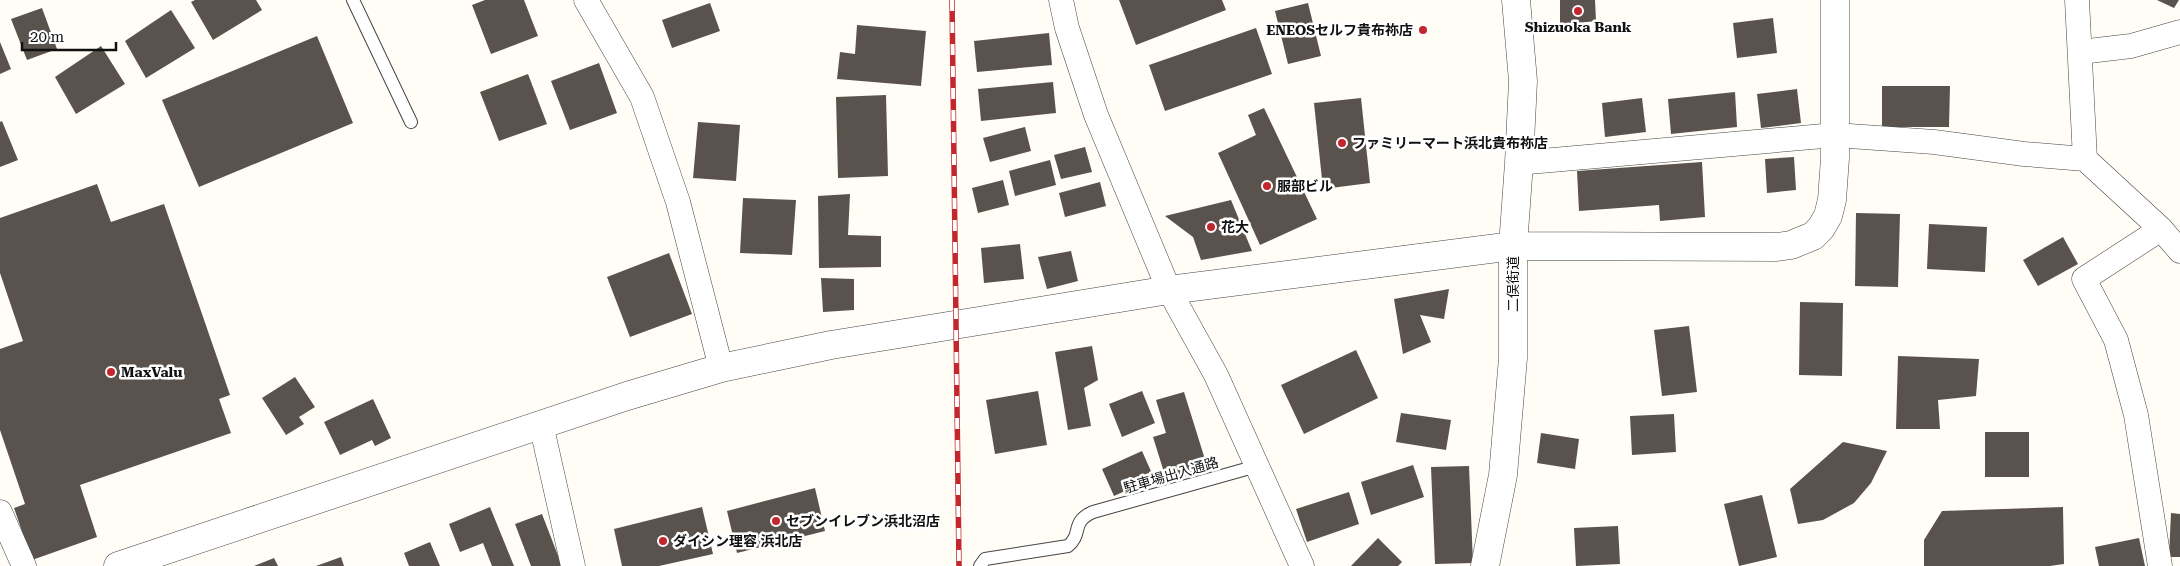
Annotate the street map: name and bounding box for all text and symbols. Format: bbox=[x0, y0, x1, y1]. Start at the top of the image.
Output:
marker: Shizuoka Bank bbox=[1572, 5, 1584, 17]
place label: Shizuoka Bank bbox=[1525, 19, 1632, 35]
scale bar bbox=[22, 20, 116, 52]
place label: ENEOSセルフ貴布祢店 bbox=[1266, 22, 1413, 38]
marker: ENEOSセルフ貴布祢店 bbox=[1417, 24, 1429, 36]
text: 20 m bbox=[30, 28, 65, 46]
place label: ファミリーマート浜北貴布祢店 bbox=[1352, 135, 1548, 151]
marker: ファミリーマート浜北貴布祢店 bbox=[1336, 137, 1348, 149]
place label: 服部ビル bbox=[1277, 178, 1333, 194]
marker: 服部ビル bbox=[1261, 180, 1273, 192]
place label: 花大 bbox=[1221, 219, 1249, 235]
marker: 花大 bbox=[1205, 221, 1217, 233]
street label: 二俣街道 bbox=[1505, 256, 1521, 312]
place label: MaxValu bbox=[121, 364, 182, 380]
marker: MaxValu bbox=[105, 366, 117, 378]
street label: 駐車場出入通路 bbox=[1122, 454, 1220, 496]
place label: セブンイレブン浜北沼店 bbox=[786, 513, 940, 529]
marker: セブンイレブン浜北沼店 bbox=[770, 515, 782, 527]
place label: ダイシン理容 浜北店 bbox=[673, 533, 803, 549]
marker: ダイシン理容 浜北店 bbox=[657, 535, 669, 547]

